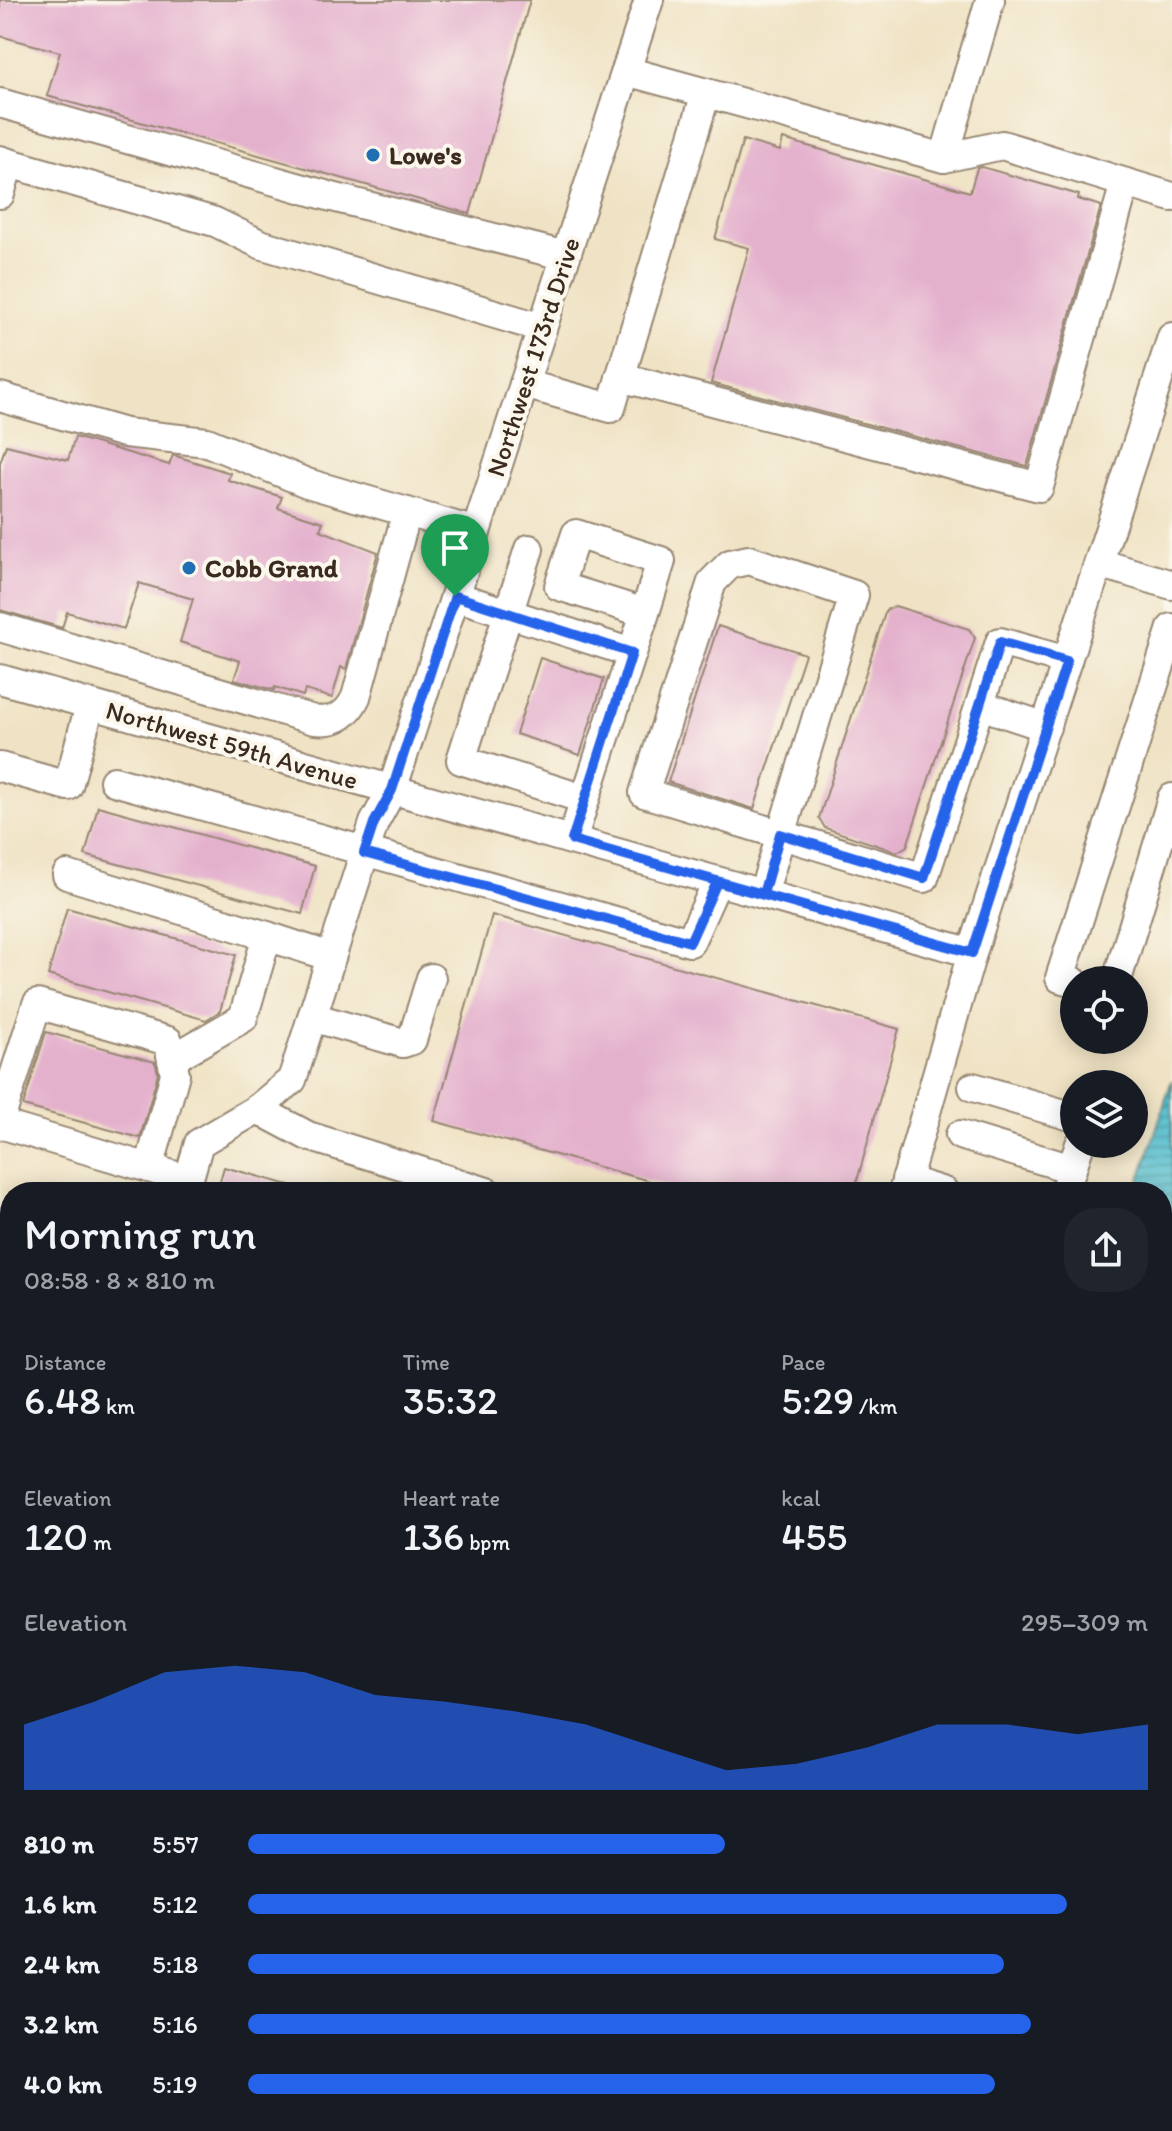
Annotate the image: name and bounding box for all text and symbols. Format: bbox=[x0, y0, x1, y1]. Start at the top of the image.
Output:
place label: Lowe's bbox=[389, 139, 462, 171]
marker: Lowe's bbox=[364, 146, 382, 164]
street label: Northwest 173rd Drive bbox=[479, 233, 587, 481]
pin bbox=[421, 514, 489, 596]
icon: arrive bbox=[433, 526, 477, 570]
place label: Cobb Grand bbox=[205, 552, 339, 584]
marker: Cobb Grand bbox=[180, 559, 198, 577]
street label: Northwest 59th Avenue bbox=[102, 694, 362, 796]
map controls bbox=[1060, 966, 1148, 1158]
button: locate bbox=[1060, 966, 1148, 1054]
button: layers bbox=[1060, 1070, 1148, 1158]
text: Morning run bbox=[24, 1207, 257, 1260]
button: share bbox=[1064, 1208, 1148, 1292]
text: 08:58 · 8 × 810 m bbox=[24, 1264, 215, 1296]
text: Distance bbox=[24, 1349, 106, 1376]
text: Time bbox=[403, 1349, 450, 1376]
text: Pace bbox=[781, 1349, 825, 1376]
text: 6.48 bbox=[24, 1376, 101, 1424]
text: 35:32 bbox=[403, 1376, 498, 1424]
text: 5:29 bbox=[781, 1376, 854, 1424]
text: km bbox=[101, 1393, 135, 1420]
text: /km bbox=[854, 1393, 897, 1420]
text: Elevation bbox=[24, 1485, 111, 1512]
text: Heart rate bbox=[403, 1485, 500, 1512]
text: kcal bbox=[781, 1485, 820, 1512]
text: 120 bbox=[24, 1512, 88, 1560]
text: 136 bbox=[403, 1512, 464, 1560]
text: 455 bbox=[781, 1512, 847, 1560]
text: m bbox=[88, 1529, 112, 1556]
text: bpm bbox=[464, 1529, 510, 1556]
text: Elevation bbox=[24, 1606, 127, 1638]
text: 295–309 m bbox=[1021, 1606, 1148, 1638]
text: 810 m bbox=[24, 1828, 94, 1860]
text: 5:57 bbox=[152, 1828, 199, 1860]
text: 1.6 km bbox=[24, 1888, 96, 1920]
text: 5:12 bbox=[152, 1888, 198, 1920]
text: 2.4 km bbox=[24, 1948, 100, 1980]
text: 5:18 bbox=[152, 1948, 198, 1980]
text: 3.2 km bbox=[24, 2008, 98, 2040]
text: 5:16 bbox=[152, 2008, 198, 2040]
text: 4.0 km bbox=[24, 2068, 102, 2100]
text: 5:19 bbox=[152, 2068, 198, 2100]

